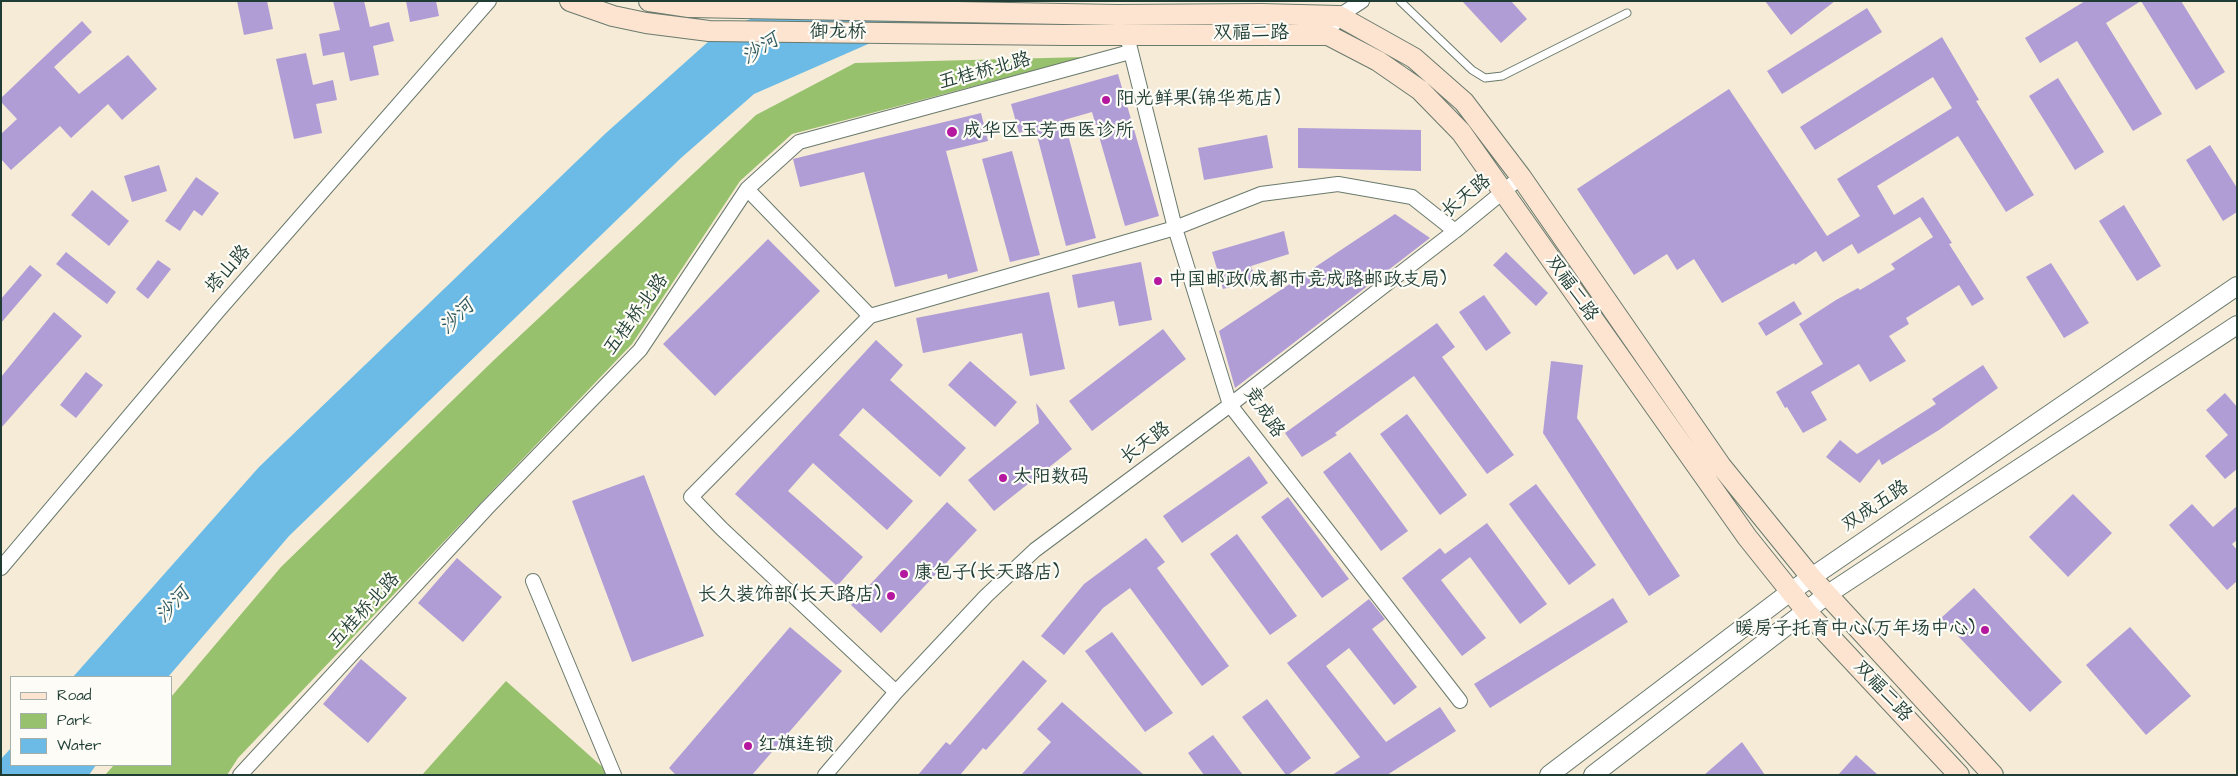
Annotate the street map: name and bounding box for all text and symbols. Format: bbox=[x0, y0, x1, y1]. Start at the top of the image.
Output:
street label: 御龙桥 bbox=[810, 22, 866, 44]
street label: 双福二路 bbox=[1213, 23, 1289, 45]
water label: 沙河 bbox=[738, 29, 784, 71]
street label: 五桂桥北路 bbox=[936, 49, 1034, 95]
place label: 阳光鲜果(锦华苑店) bbox=[1116, 89, 1280, 111]
marker: 阳光鲜果(锦华苑店) bbox=[1100, 94, 1112, 106]
place label: 成华区玉芳西医诊所 bbox=[963, 121, 1134, 143]
marker: 成华区玉芳西医诊所 bbox=[945, 125, 959, 139]
street label: 长天路 bbox=[1438, 170, 1496, 224]
street label: 塔山路 bbox=[202, 241, 256, 299]
street label: 双福二路 bbox=[1540, 251, 1602, 327]
street label: 五桂桥北路 bbox=[600, 270, 674, 360]
place label: 中国邮政(成都市竞成路邮政支局) bbox=[1168, 270, 1446, 292]
marker: 中国邮政(成都市竞成路邮政支局) bbox=[1152, 275, 1164, 287]
water label: 沙河 bbox=[435, 295, 481, 341]
street label: 竞成路 bbox=[1238, 383, 1288, 443]
street label: 长天路 bbox=[1116, 418, 1176, 470]
place label: 太阳数码 bbox=[1013, 467, 1089, 489]
marker: 太阳数码 bbox=[997, 472, 1009, 484]
street label: 双成五路 bbox=[1838, 476, 1914, 538]
place label: 康包子(长天路店) bbox=[914, 563, 1059, 585]
street label: 五桂桥北路 bbox=[324, 568, 406, 654]
marker: 康包子(长天路店) bbox=[898, 568, 910, 580]
water label: 沙河 bbox=[152, 583, 196, 629]
place label: 长久装饰部(长天路店) bbox=[698, 585, 881, 607]
marker: 长久装饰部(长天路店) bbox=[885, 590, 897, 602]
place label: 暖房子托育中心(万年场中心) bbox=[1735, 619, 1975, 641]
marker: 暖房子托育中心(万年场中心) bbox=[1979, 624, 1991, 636]
street label: 双福二路 bbox=[1848, 656, 1916, 728]
legend bbox=[10, 676, 172, 766]
text: Road bbox=[57, 685, 91, 706]
text: Park bbox=[57, 710, 92, 731]
text: Water bbox=[57, 735, 101, 756]
place label: 红旗连锁 bbox=[758, 735, 834, 757]
marker: 红旗连锁 bbox=[742, 740, 754, 752]

